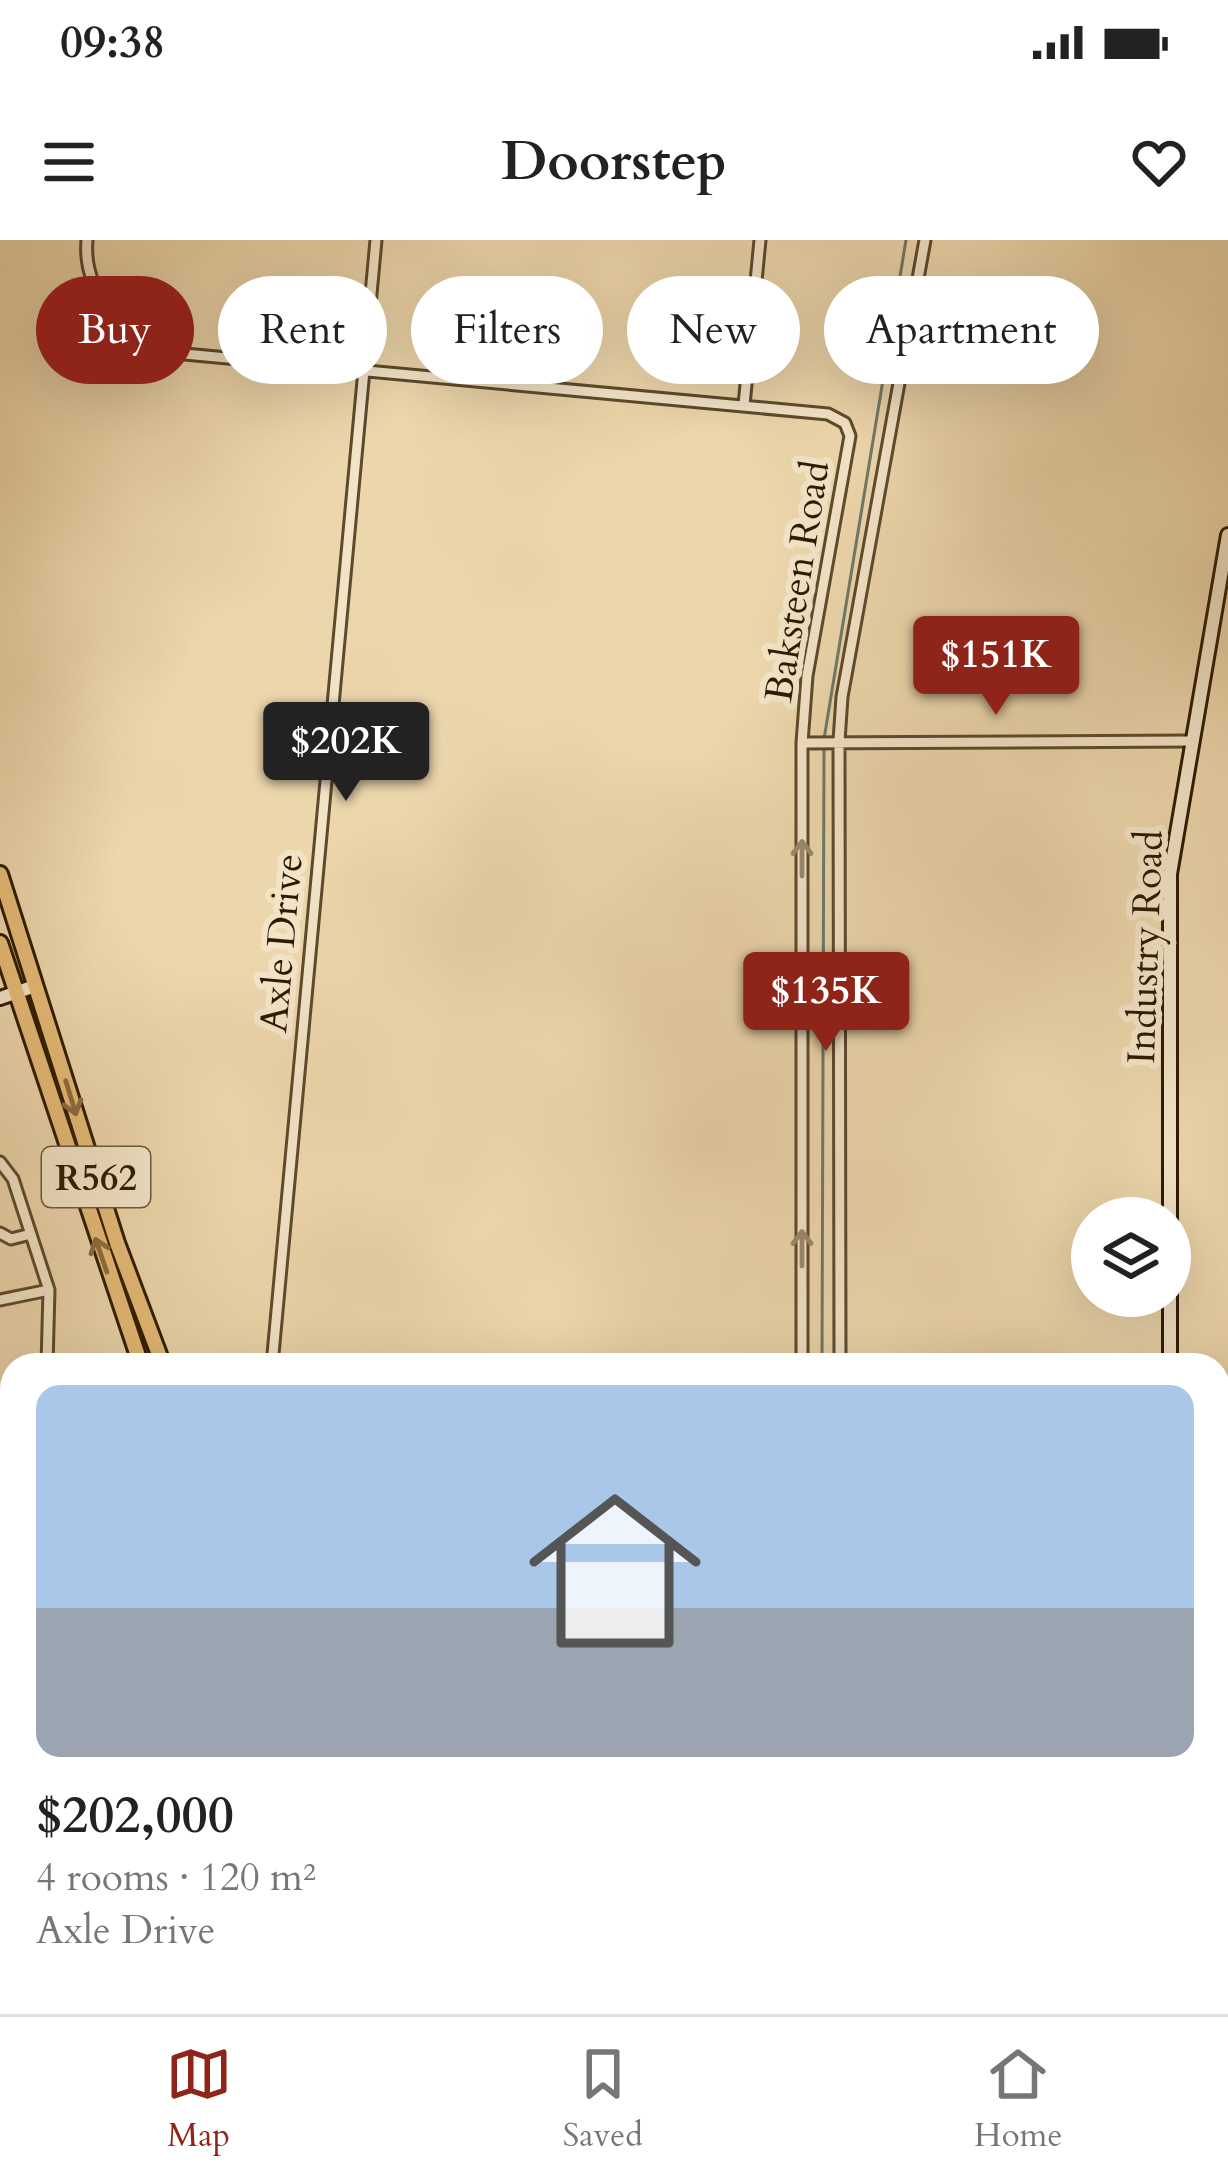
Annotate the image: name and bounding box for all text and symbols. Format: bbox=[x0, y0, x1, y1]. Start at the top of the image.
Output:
text: 09:38 bbox=[60, 12, 165, 73]
text: Doorstep bbox=[501, 126, 727, 199]
icon: menu bbox=[36, 129, 102, 195]
icon: heart bbox=[1126, 129, 1192, 195]
chip: Buy bbox=[36, 276, 194, 384]
chip: Rent bbox=[218, 276, 387, 384]
chip: Filters bbox=[411, 276, 603, 384]
chip: New bbox=[627, 276, 800, 384]
chip: Apartment bbox=[824, 276, 1099, 384]
street label: Baksteen Road bbox=[752, 457, 843, 706]
pin: $151K bbox=[912, 616, 1080, 718]
text: $151K bbox=[940, 628, 1052, 681]
pin: $202K bbox=[262, 702, 430, 804]
text: $202K bbox=[290, 714, 402, 767]
street label: Industry Road bbox=[1115, 829, 1176, 1065]
one-way arrow bbox=[791, 839, 813, 878]
street label: Axle Drive bbox=[247, 851, 316, 1035]
pin: $135K bbox=[742, 952, 910, 1054]
text: $135K bbox=[770, 964, 882, 1017]
one-way arrow bbox=[61, 1078, 83, 1116]
road number: R562 bbox=[42, 1147, 150, 1207]
map controls bbox=[1071, 1197, 1191, 1317]
button: layers bbox=[1071, 1197, 1191, 1317]
one-way arrow bbox=[791, 1229, 814, 1268]
one-way arrow bbox=[89, 1237, 110, 1274]
icon: home bbox=[507, 1463, 723, 1679]
text: $202,000 bbox=[36, 1781, 234, 1851]
text: 4 rooms · 120 m² bbox=[36, 1851, 316, 1904]
text: Axle Drive bbox=[36, 1904, 216, 1957]
tab: Map bbox=[166, 2041, 232, 2158]
tab: Saved bbox=[563, 2041, 643, 2158]
tab: Home bbox=[974, 2041, 1062, 2158]

